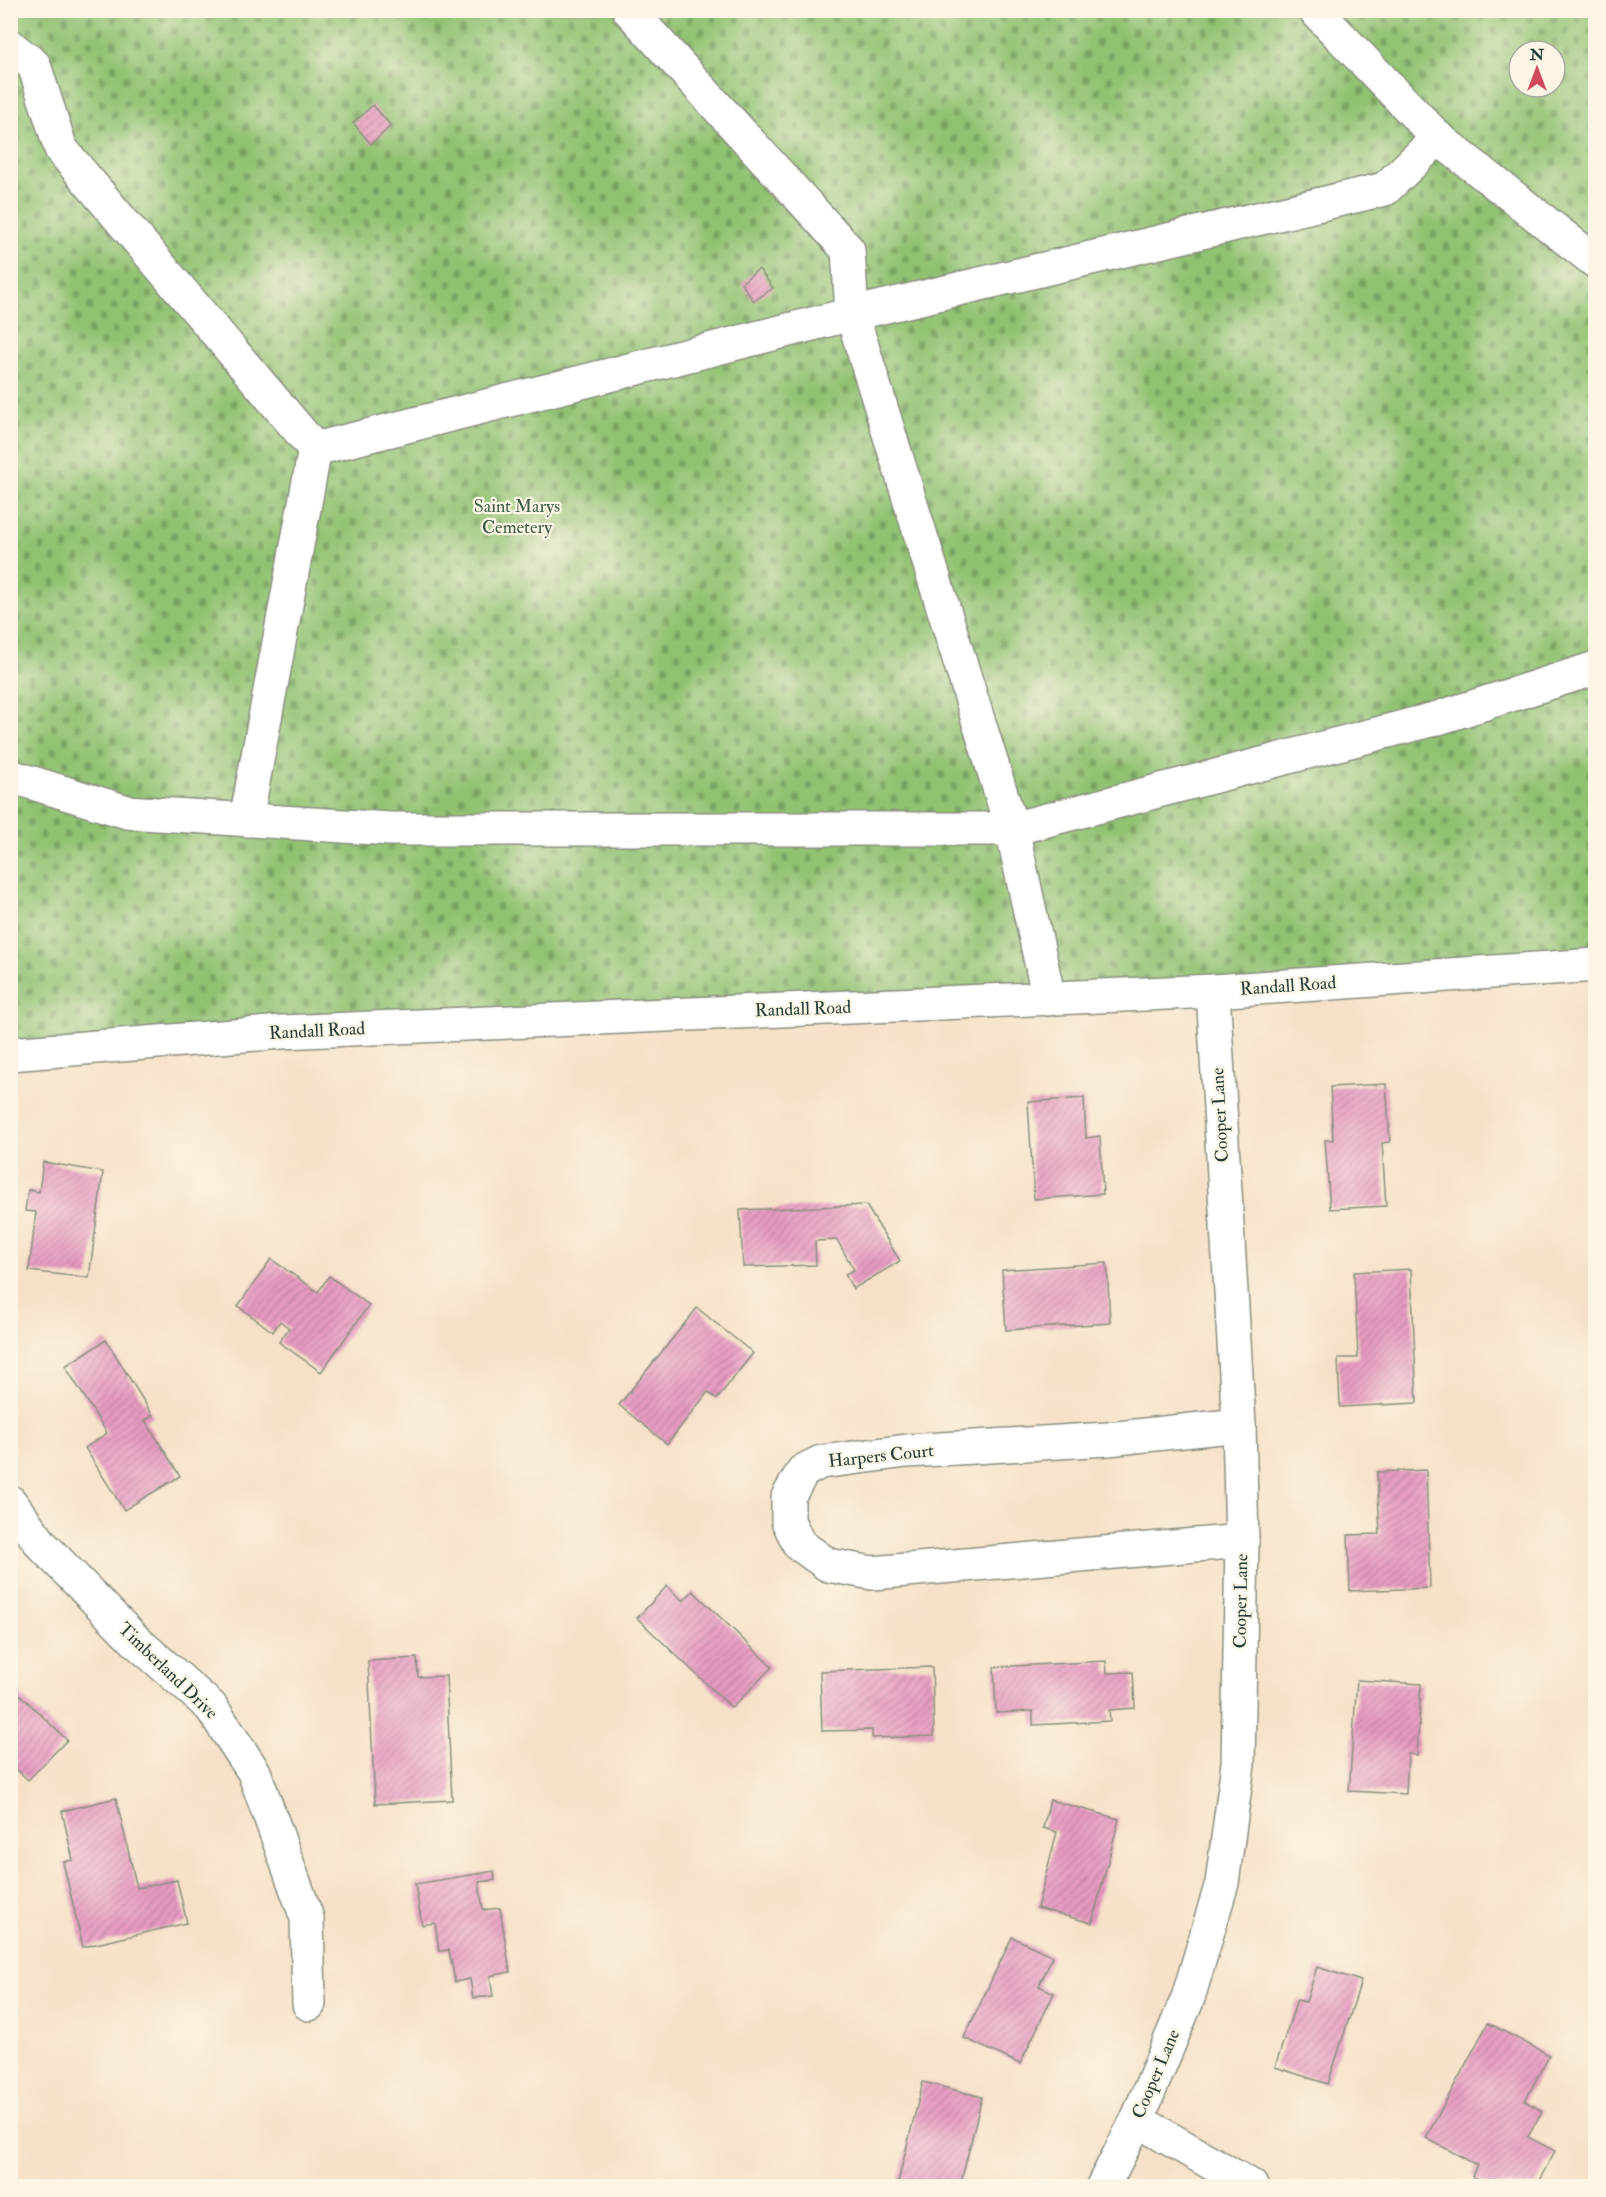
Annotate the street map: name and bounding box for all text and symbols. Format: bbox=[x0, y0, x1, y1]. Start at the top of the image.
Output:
north arrow bbox=[1507, 39, 1567, 99]
text: N bbox=[1529, 45, 1545, 65]
park label: Saint Marys Cemetery bbox=[474, 495, 560, 539]
street label: Randall Road bbox=[1239, 971, 1337, 1001]
street label: Randall Road bbox=[754, 996, 852, 1022]
street label: Randall Road bbox=[268, 1017, 366, 1045]
street label: Cooper Lane bbox=[1206, 1067, 1234, 1163]
street label: Harpers Court bbox=[827, 1439, 935, 1473]
street label: Cooper Lane bbox=[1229, 1553, 1253, 1649]
street label: Timberland Drive bbox=[113, 1618, 223, 1725]
street label: Cooper Lane bbox=[1127, 2025, 1185, 2122]

